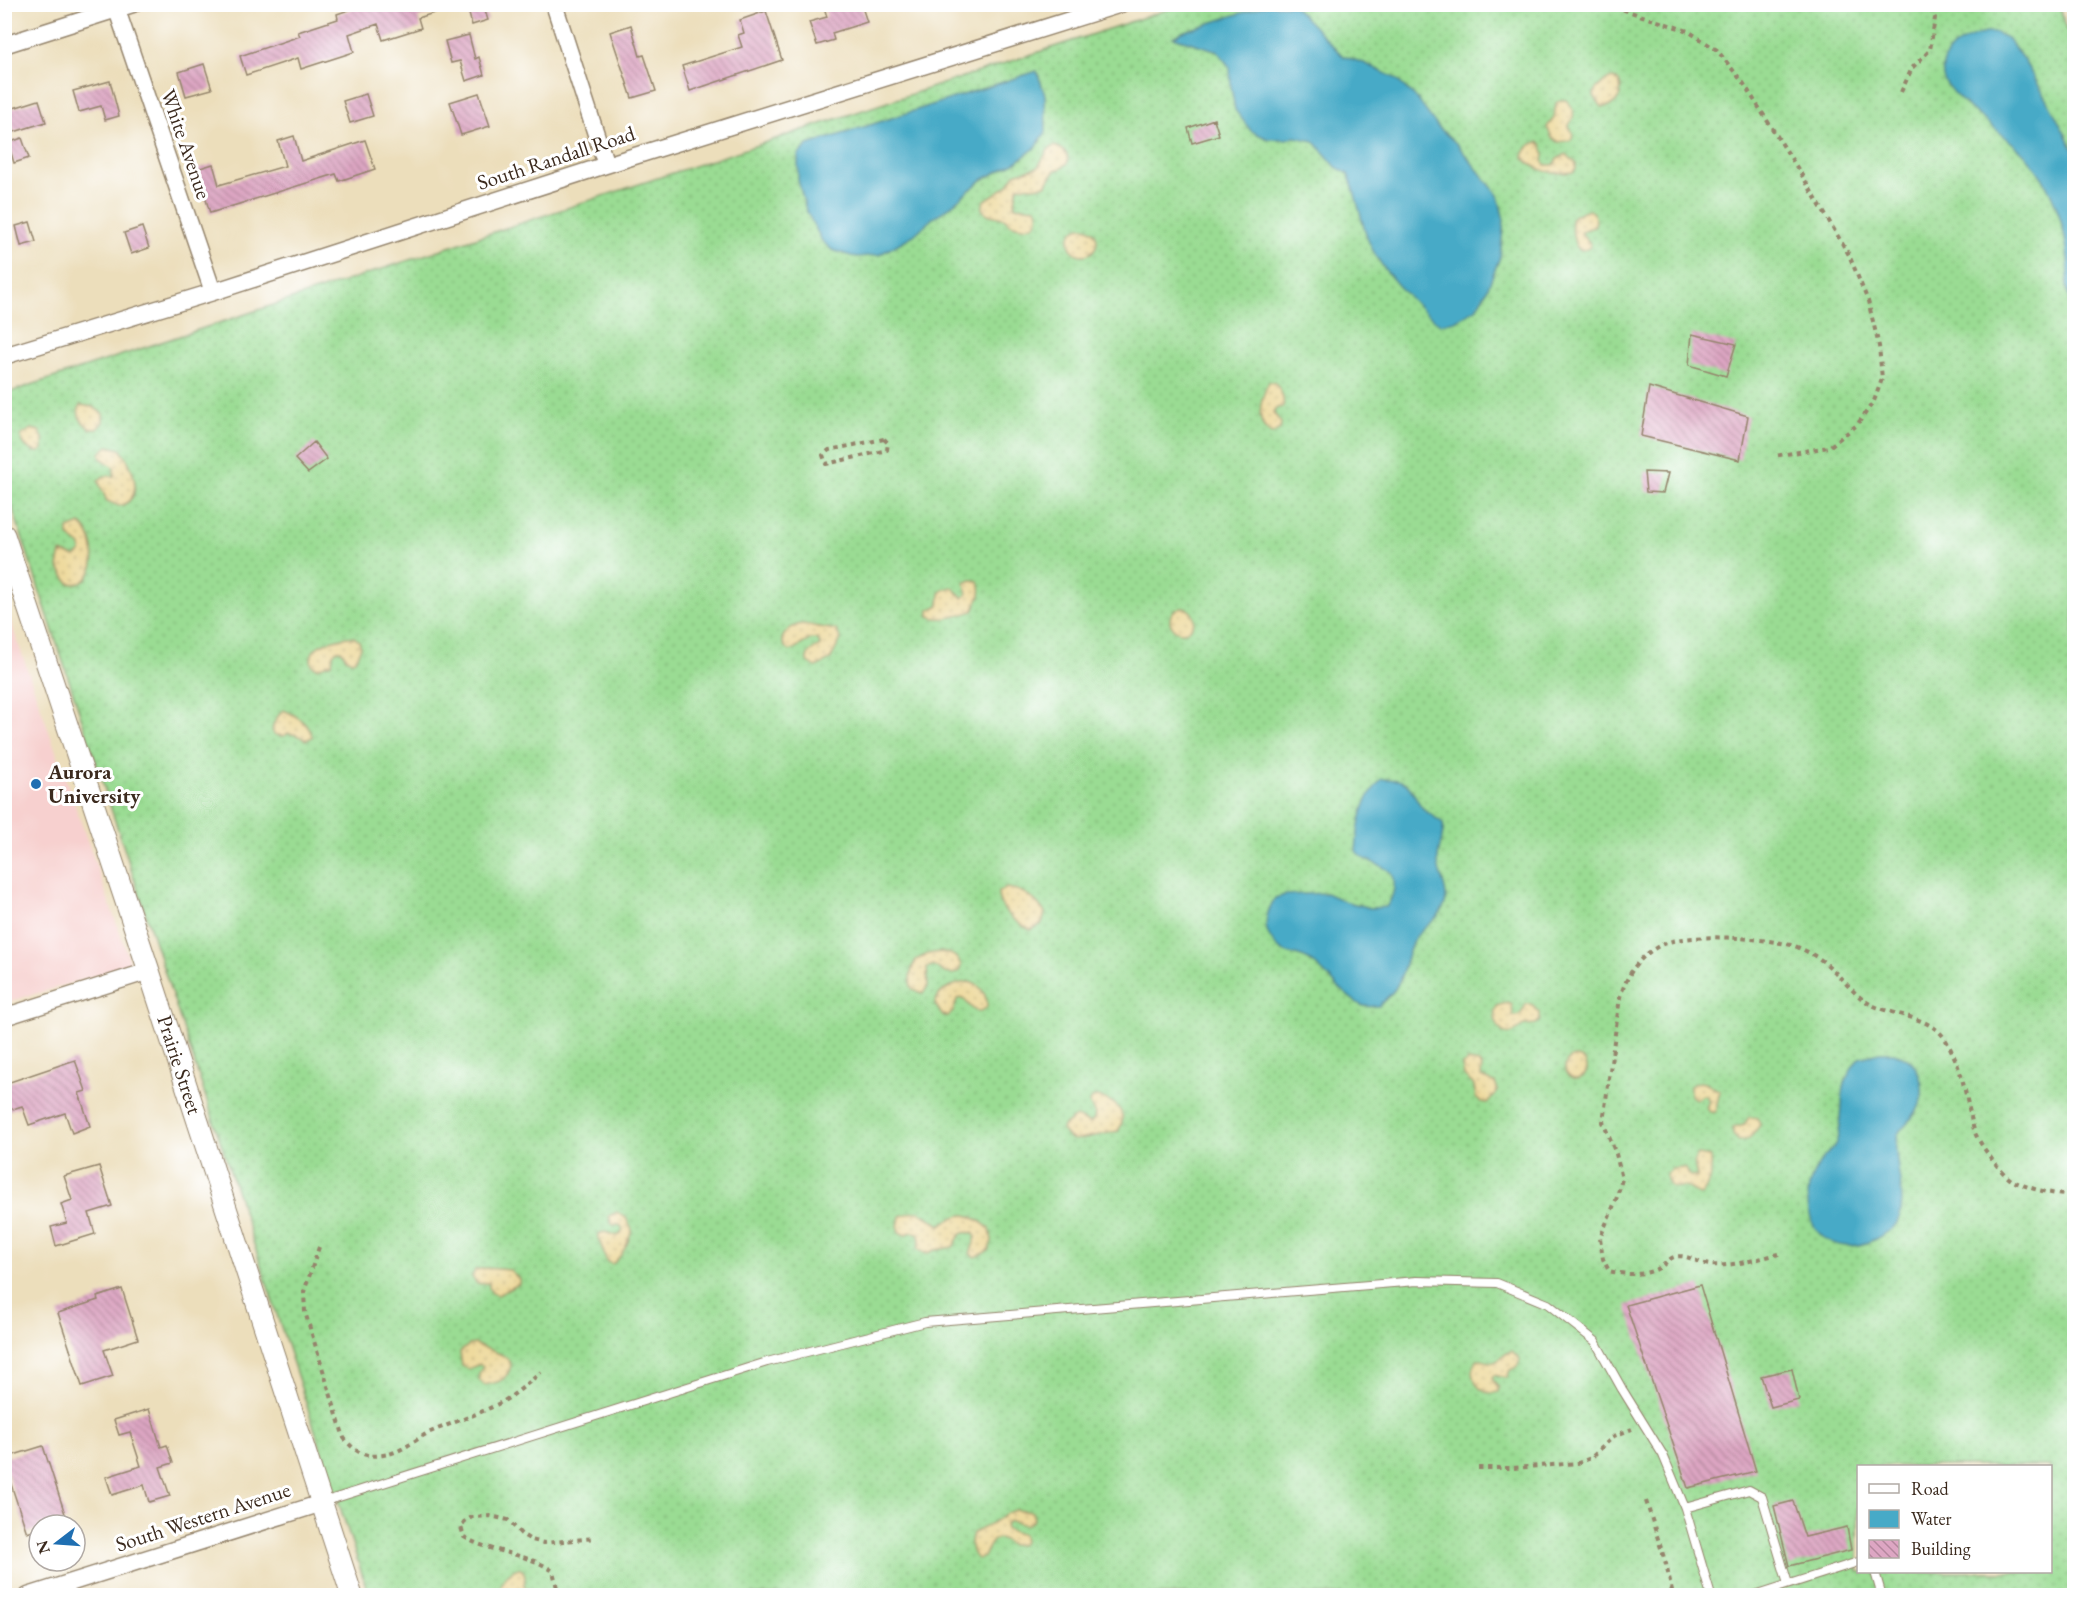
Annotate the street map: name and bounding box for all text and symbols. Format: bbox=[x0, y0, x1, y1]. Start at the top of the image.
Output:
street label: White Avenue bbox=[155, 85, 218, 202]
street label: South Randall Road bbox=[473, 119, 639, 196]
place label: Aurora University bbox=[47, 758, 141, 809]
marker: Aurora University bbox=[29, 777, 43, 791]
street label: Prairie Street bbox=[151, 1011, 209, 1118]
legend bbox=[1857, 1465, 2052, 1573]
street label: South Western Avenue bbox=[112, 1476, 294, 1558]
text: Road bbox=[1911, 1477, 1950, 1500]
text: Water bbox=[1911, 1507, 1952, 1530]
north arrow bbox=[27, 1513, 87, 1573]
text: Building bbox=[1911, 1537, 1971, 1560]
text: N bbox=[31, 1538, 55, 1557]

